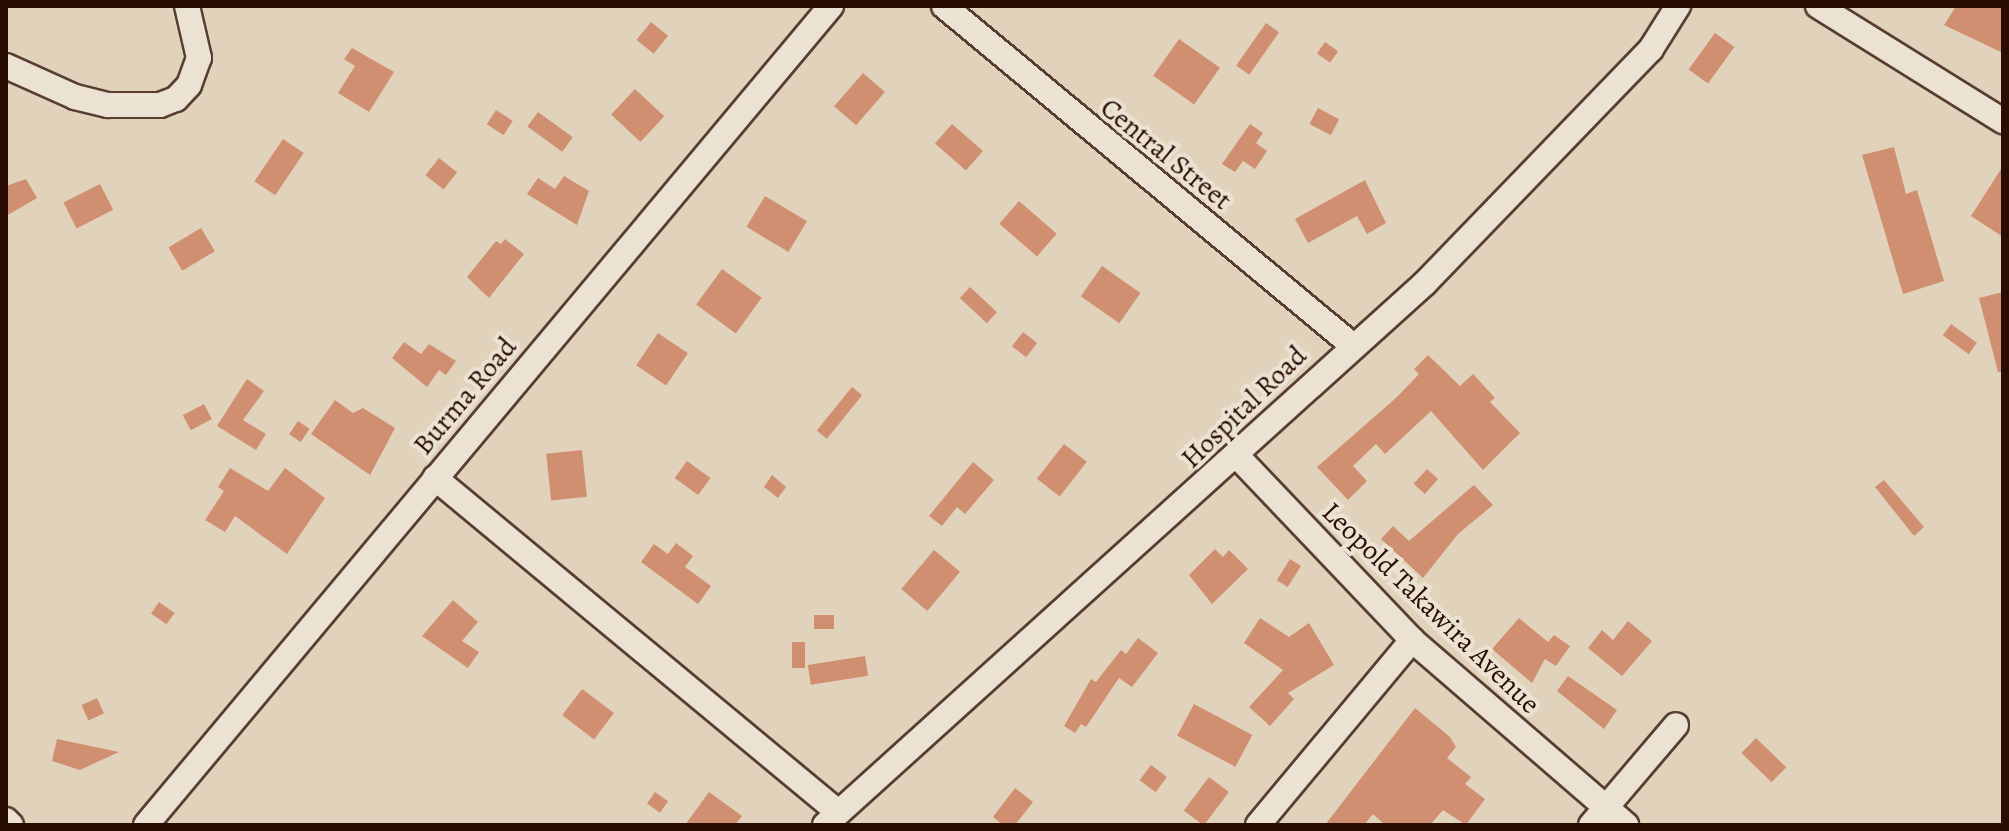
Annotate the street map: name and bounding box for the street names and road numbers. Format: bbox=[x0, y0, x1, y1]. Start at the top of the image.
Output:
street label: Central Street bbox=[1094, 91, 1238, 217]
street label: Burma Road bbox=[406, 331, 524, 461]
street label: Hospital Road bbox=[1174, 339, 1314, 475]
street label: Leopold Takawira Avenue bbox=[1315, 495, 1547, 721]

